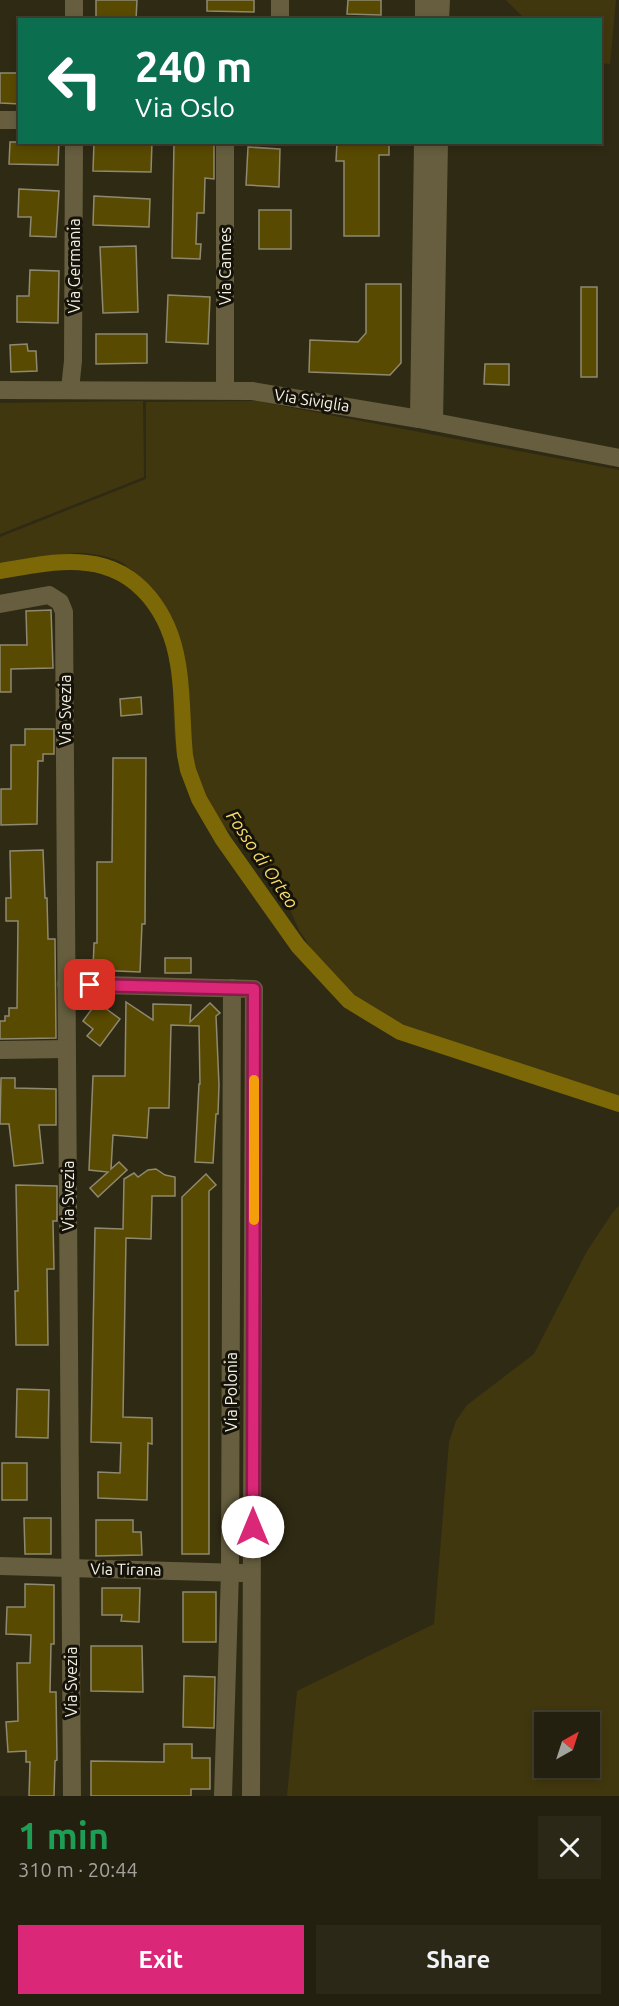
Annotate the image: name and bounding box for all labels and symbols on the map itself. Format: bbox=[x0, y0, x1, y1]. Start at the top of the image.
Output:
street label: Via Germania bbox=[65, 218, 83, 314]
street label: Via Cannes bbox=[216, 227, 234, 305]
street label: Via Siviglia bbox=[273, 385, 351, 415]
street label: Via Svezia bbox=[56, 675, 74, 745]
water label: Fosso di Orteo bbox=[223, 807, 303, 912]
pin bbox=[64, 959, 115, 1010]
street label: Via Svezia bbox=[59, 1161, 77, 1231]
street label: Via Polonia bbox=[222, 1352, 240, 1432]
position arrow bbox=[221, 1495, 285, 1559]
street label: Via Tirana bbox=[90, 1559, 162, 1579]
street label: Via Svezia bbox=[62, 1647, 80, 1717]
north arrow bbox=[534, 1712, 600, 1778]

